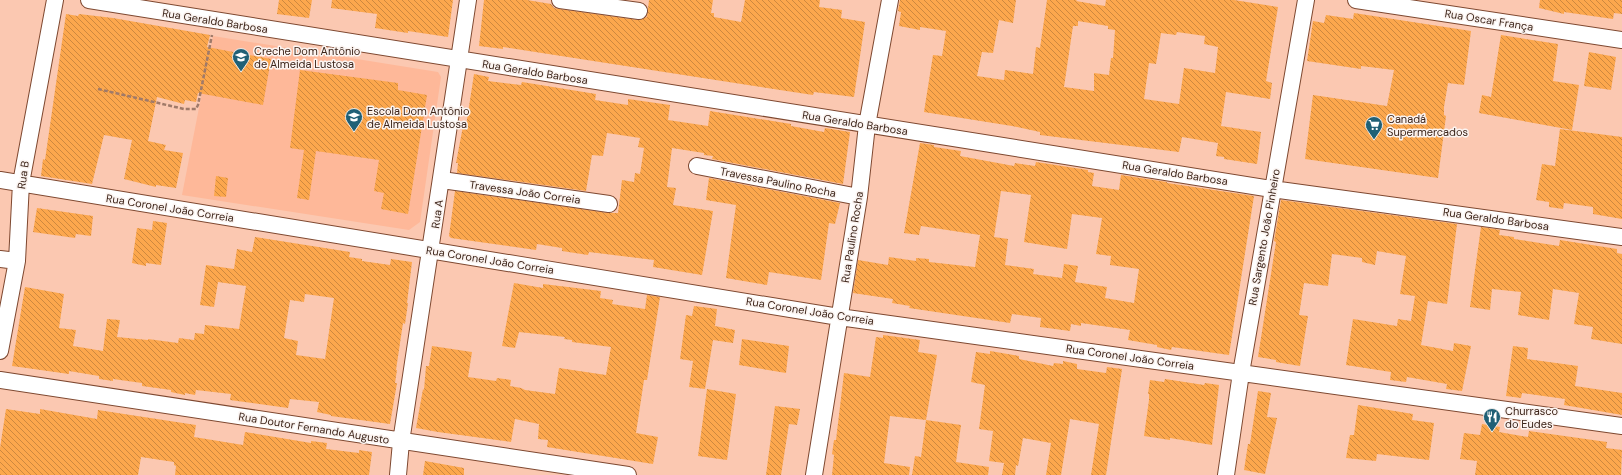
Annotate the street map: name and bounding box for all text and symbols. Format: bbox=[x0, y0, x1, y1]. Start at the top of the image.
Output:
street label: Rua Geraldo Barbosa bbox=[161, 6, 269, 36]
street label: Rua Oscar França bbox=[1444, 6, 1534, 34]
place label: Creche Dom Antônio de Almeida Lustosa bbox=[254, 44, 360, 71]
school or university icon: Creche Dom Antônio de Almeida Lustosa bbox=[231, 47, 251, 72]
street label: Rua Geraldo Barbosa bbox=[481, 57, 589, 87]
place label: Escola Dom Antônio de Almeida Lustosa bbox=[367, 104, 470, 131]
school or university icon: Escola Dom Antônio de Almeida Lustosa bbox=[344, 107, 364, 132]
street label: Rua Geraldo Barbosa bbox=[801, 108, 909, 138]
place label: Canadá Supermercados bbox=[1387, 112, 1468, 139]
supermarket icon: Canadá Supermercados bbox=[1364, 115, 1384, 140]
street label: Rua Geraldo Barbosa bbox=[1121, 158, 1229, 188]
street label: Rua B bbox=[14, 160, 32, 190]
street label: Travessa Paulino Rocha bbox=[719, 164, 837, 200]
street label: Rua Sargento João Pinheiro bbox=[1245, 168, 1283, 306]
street label: Travessa João Correia bbox=[469, 177, 581, 207]
street label: Rua Paulino Rocha bbox=[838, 190, 866, 284]
street label: Rua Coronel João Correia bbox=[105, 191, 235, 225]
street label: Rua A bbox=[428, 199, 446, 229]
street label: Rua Geraldo Barbosa bbox=[1442, 205, 1550, 233]
street label: Rua Coronel João Correia bbox=[425, 243, 555, 277]
street label: Rua Coronel João Correia bbox=[745, 294, 875, 328]
street label: Rua Coronel João Correia bbox=[1065, 341, 1195, 373]
place label: Churrasco do Eudes bbox=[1505, 404, 1558, 431]
restaurant icon: Churrasco do Eudes bbox=[1482, 407, 1502, 432]
street label: Rua Doutor Fernando Augusto bbox=[238, 409, 390, 447]

